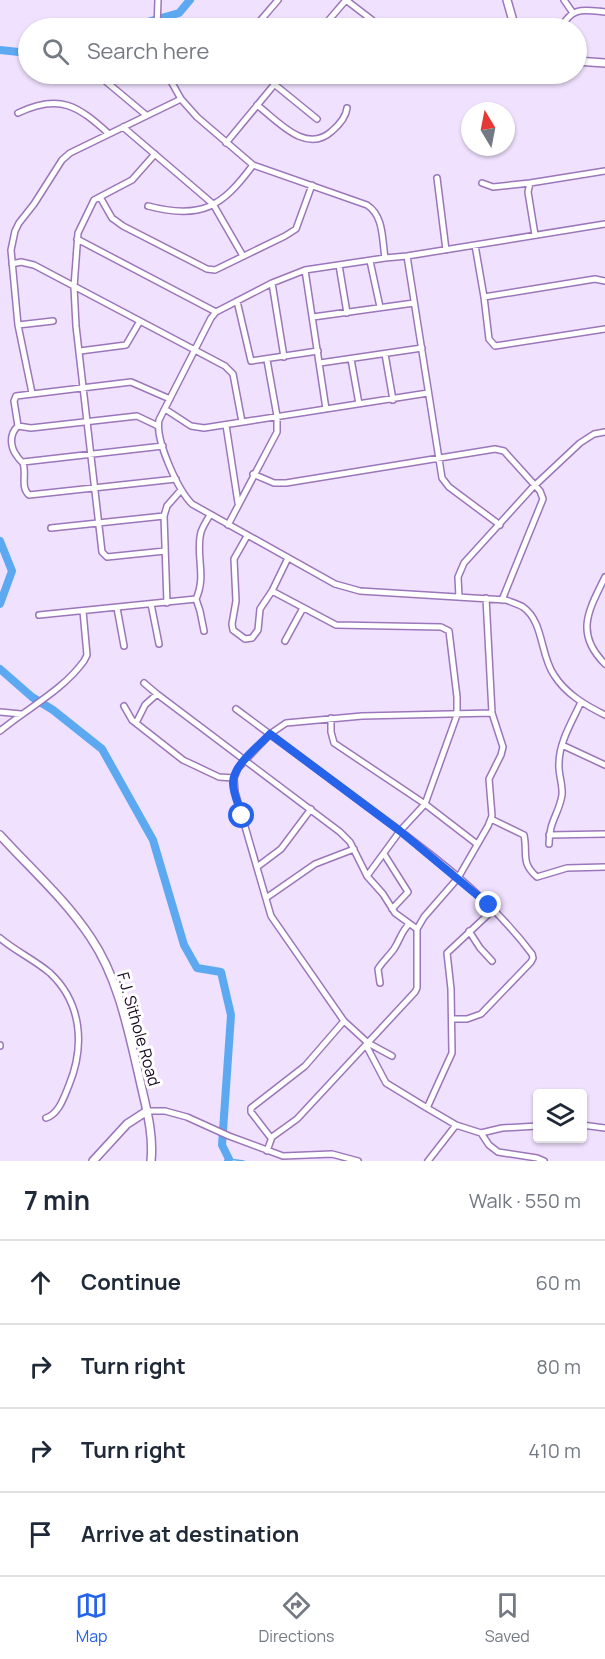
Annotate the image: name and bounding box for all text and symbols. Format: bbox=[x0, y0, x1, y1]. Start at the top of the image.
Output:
search box bbox=[18, 18, 587, 84]
icon: search bbox=[39, 35, 72, 68]
text: Search here bbox=[87, 36, 209, 66]
north arrow bbox=[461, 102, 515, 156]
route start bbox=[228, 802, 254, 828]
route end bbox=[475, 891, 501, 917]
street label: F.J. Sithole Road bbox=[112, 970, 166, 1088]
map controls bbox=[533, 1089, 587, 1143]
button: layers bbox=[533, 1089, 587, 1143]
text: 7 min bbox=[24, 1182, 90, 1218]
text: Walk · 550 m bbox=[469, 1187, 581, 1214]
icon: ahead bbox=[24, 1266, 57, 1299]
text: Continue bbox=[81, 1267, 181, 1297]
text: 60 m bbox=[535, 1269, 581, 1296]
icon: right bbox=[24, 1350, 57, 1383]
text: Turn right bbox=[81, 1351, 186, 1381]
text: 80 m bbox=[536, 1353, 581, 1380]
icon: right bbox=[24, 1434, 57, 1467]
text: Turn right bbox=[81, 1435, 186, 1465]
text: 410 m bbox=[528, 1437, 581, 1464]
icon: arrive bbox=[24, 1518, 57, 1551]
text: Arrive at destination bbox=[81, 1519, 299, 1549]
tab: Map bbox=[75, 1589, 108, 1647]
tab: Directions bbox=[259, 1589, 334, 1647]
tab: Saved bbox=[485, 1589, 530, 1647]

